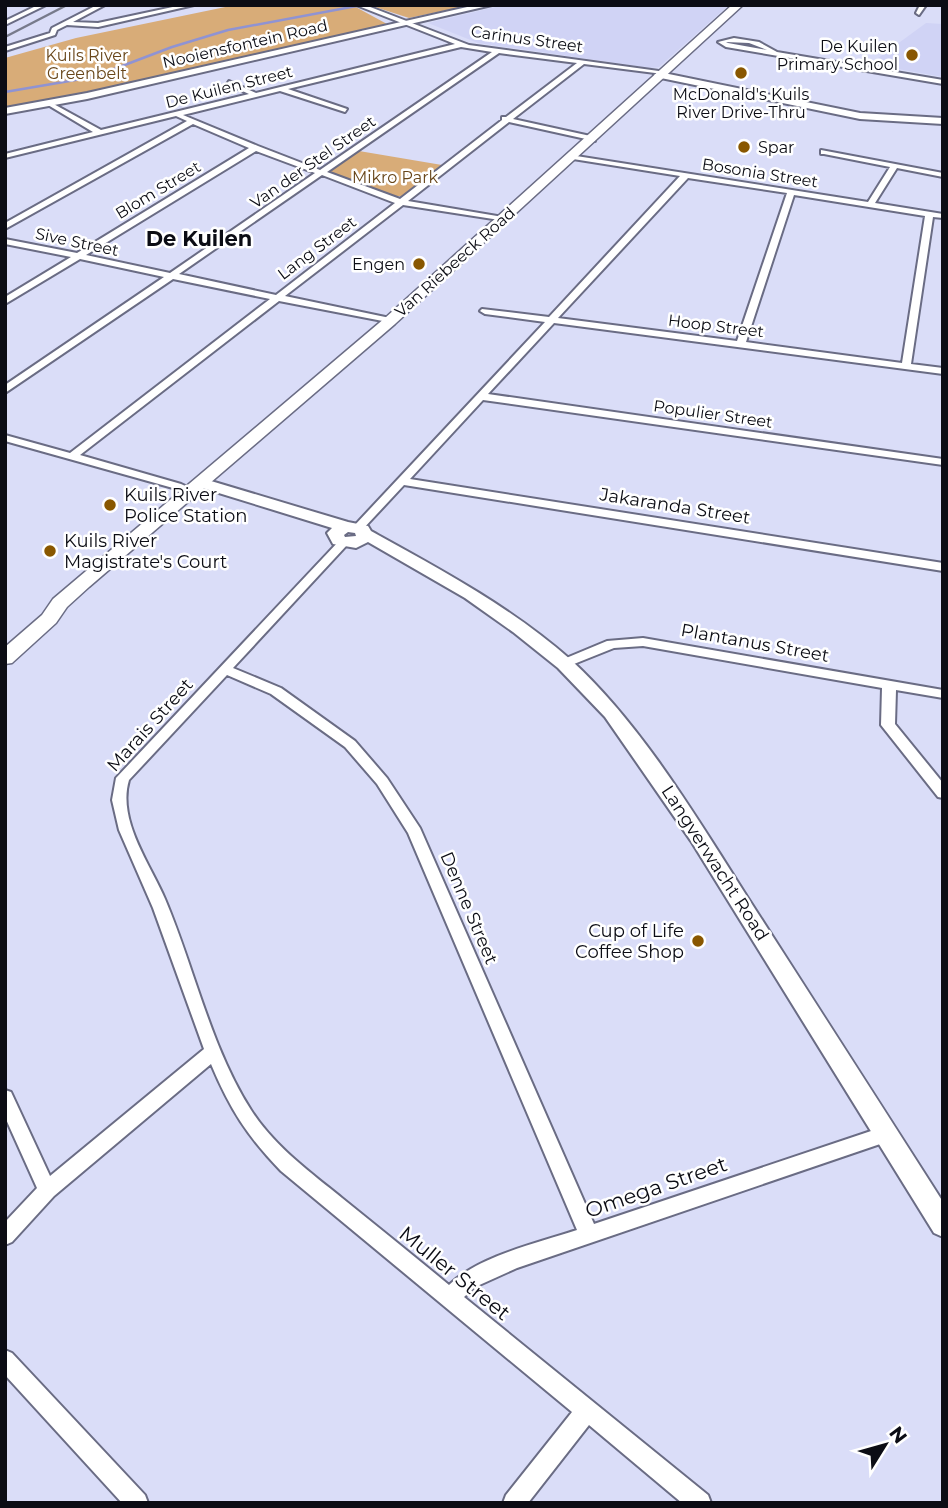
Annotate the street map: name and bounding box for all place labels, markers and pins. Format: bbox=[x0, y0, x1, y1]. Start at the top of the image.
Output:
place label: De Kuilen Primary School bbox=[777, 37, 898, 74]
marker: De Kuilen Primary School bbox=[904, 47, 920, 63]
marker: McDonald's Kuils River Drive-Thru bbox=[733, 65, 749, 81]
place label: McDonald's Kuils River Drive-Thru bbox=[673, 85, 809, 122]
place label: Spar bbox=[758, 138, 795, 157]
marker: Spar bbox=[736, 139, 752, 155]
place label: Engen bbox=[352, 255, 405, 274]
marker: Engen bbox=[411, 256, 427, 272]
place label: Kuils River Police Station bbox=[124, 484, 247, 527]
marker: Kuils River Police Station bbox=[102, 497, 118, 513]
place label: Kuils River Magistrate's Court bbox=[64, 530, 227, 573]
marker: Kuils River Magistrate's Court bbox=[42, 543, 58, 559]
place label: Cup of Life Coffee Shop bbox=[575, 920, 684, 963]
marker: Cup of Life Coffee Shop bbox=[690, 933, 706, 949]

